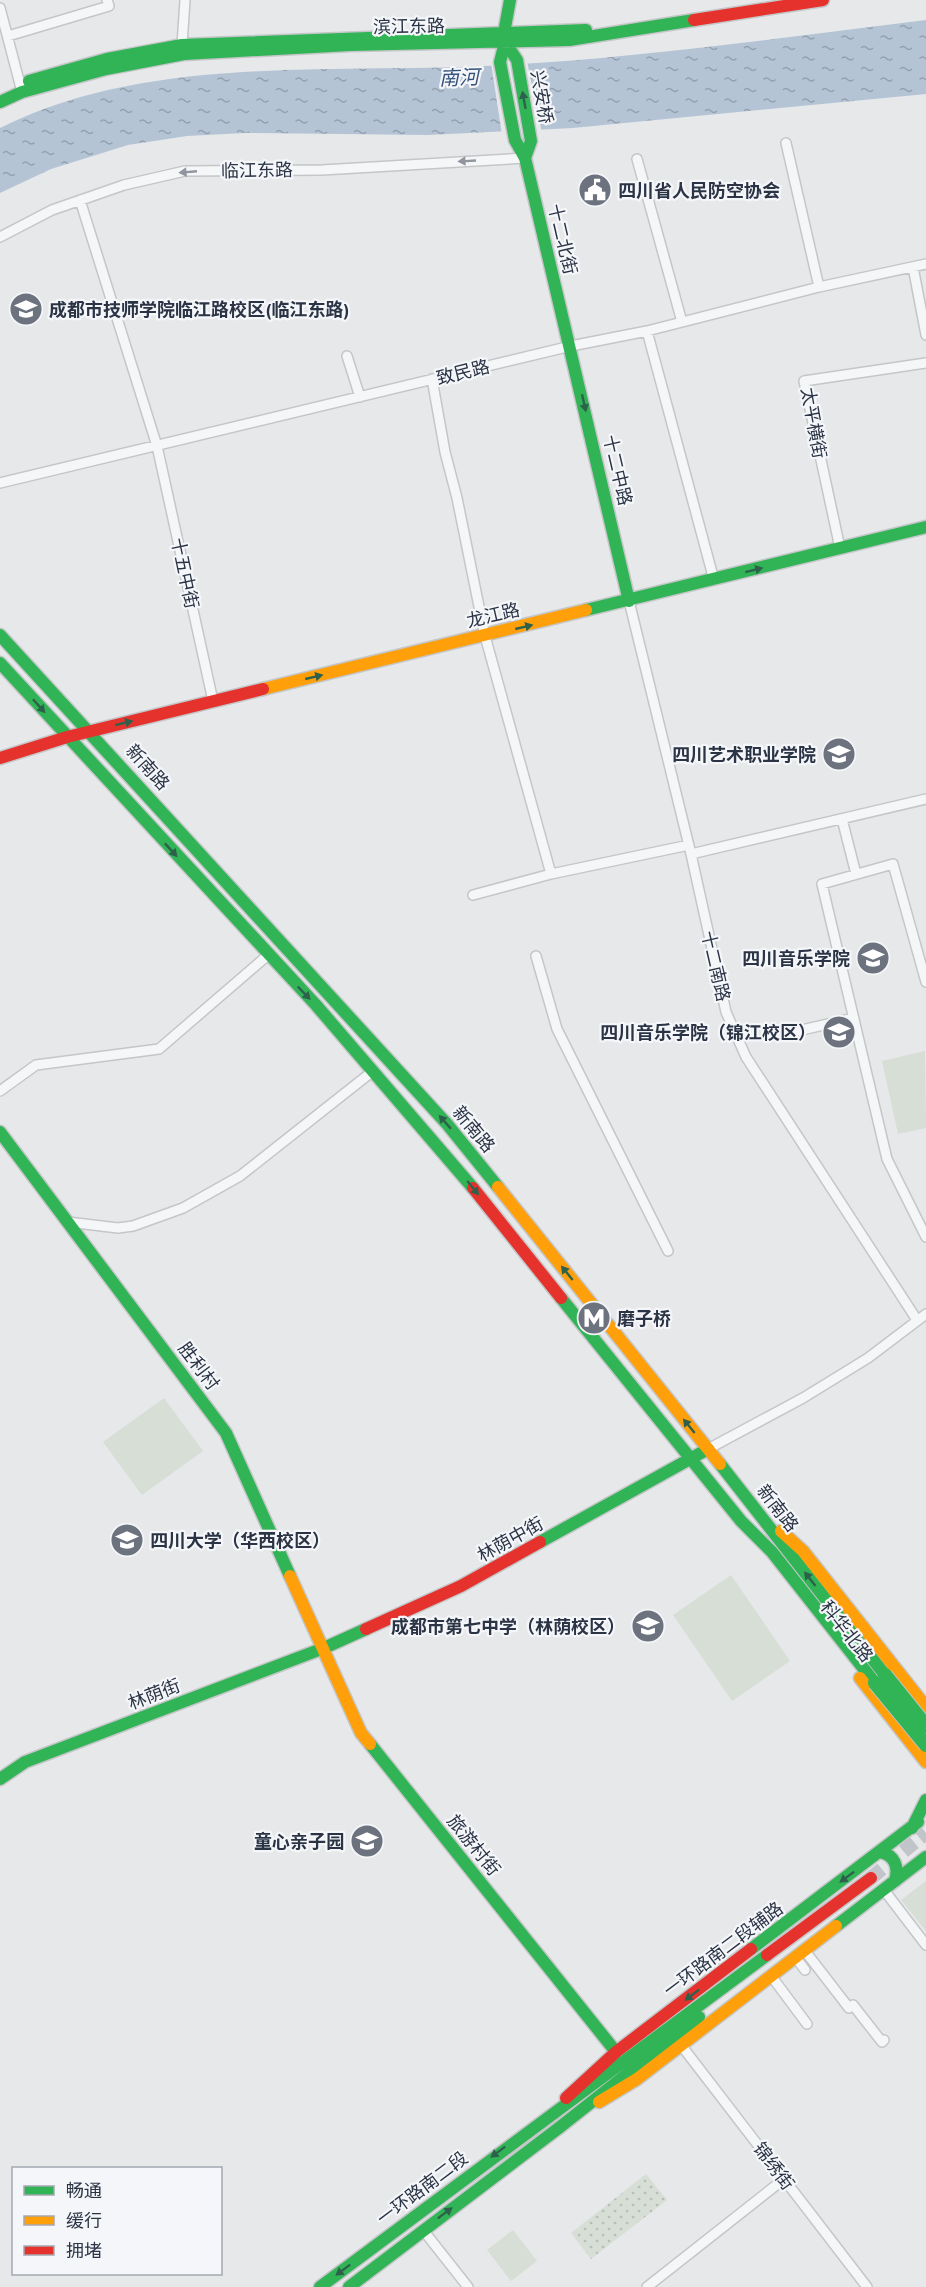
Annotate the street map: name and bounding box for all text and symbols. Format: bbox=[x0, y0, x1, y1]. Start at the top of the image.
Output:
street label: 滨江东路 bbox=[373, 14, 445, 38]
water label: 南河 bbox=[439, 64, 483, 90]
street label: 兴安桥 bbox=[526, 68, 558, 126]
one-way arrow bbox=[520, 91, 529, 110]
one-way arrow bbox=[457, 157, 476, 166]
street label: 临江东路 bbox=[221, 158, 293, 182]
one-way arrow bbox=[179, 167, 198, 177]
public building icon: 四川省人民防空协会 bbox=[577, 172, 613, 208]
place label: 四川省人民防空协会 bbox=[618, 179, 780, 202]
street label: 十二北街 bbox=[544, 201, 582, 277]
school or university icon: 成都市技师学院临江路校区(临江东路) bbox=[8, 291, 44, 327]
place label: 成都市技师学院临江路校区(临江东路) bbox=[49, 298, 350, 321]
street label: 致民路 bbox=[434, 354, 492, 390]
street label: 太平横街 bbox=[796, 386, 832, 460]
one-way arrow bbox=[580, 394, 590, 412]
street label: 十二中路 bbox=[599, 432, 637, 508]
street label: 十五中街 bbox=[166, 535, 204, 611]
one-way arrow bbox=[745, 564, 763, 574]
street label: 龙江路 bbox=[464, 598, 522, 632]
one-way arrow bbox=[515, 621, 533, 631]
one-way arrow bbox=[304, 671, 323, 681]
one-way arrow bbox=[32, 698, 45, 713]
one-way arrow bbox=[115, 718, 133, 727]
school or university icon: 四川艺术职业学院 bbox=[821, 736, 857, 772]
street label: 新南路 bbox=[121, 739, 175, 795]
place label: 四川艺术职业学院 bbox=[672, 743, 816, 766]
one-way arrow bbox=[164, 842, 177, 857]
street label: 十二南路 bbox=[697, 928, 735, 1004]
school or university icon: 四川音乐学院 bbox=[855, 940, 891, 976]
place label: 四川音乐学院 bbox=[742, 947, 850, 970]
one-way arrow bbox=[296, 985, 310, 999]
school or university icon: 四川音乐学院（锦江校区） bbox=[821, 1014, 857, 1050]
place label: 四川音乐学院（锦江校区） bbox=[600, 1021, 816, 1044]
street label: 新南路 bbox=[448, 1101, 500, 1157]
one-way arrow bbox=[438, 1114, 452, 1129]
one-way arrow bbox=[466, 1180, 478, 1195]
one-way arrow bbox=[562, 1266, 574, 1281]
metro station icon: 磨子桥 bbox=[576, 1300, 612, 1336]
place label: 磨子桥 bbox=[617, 1307, 671, 1330]
street label: 胜利村 bbox=[174, 1338, 224, 1394]
one-way arrow bbox=[684, 1418, 696, 1433]
street label: 新南路 bbox=[752, 1480, 804, 1536]
street label: 林荫中街 bbox=[473, 1511, 547, 1567]
school or university icon: 四川大学（华西校区） bbox=[109, 1522, 145, 1558]
place label: 四川大学（华西校区） bbox=[150, 1529, 330, 1552]
one-way arrow bbox=[804, 1571, 816, 1586]
street label: 科华北路 bbox=[816, 1596, 878, 1666]
school or university icon: 成都市第七中学（林荫校区） bbox=[630, 1608, 666, 1644]
place label: 成都市第七中学（林荫校区） bbox=[391, 1615, 625, 1638]
street label: 林荫街 bbox=[125, 1674, 183, 1714]
street label: 旅游村街 bbox=[442, 1810, 506, 1880]
school or university icon: 童心亲子园 bbox=[349, 1823, 385, 1859]
place label: 童心亲子园 bbox=[254, 1830, 344, 1853]
one-way arrow bbox=[840, 1871, 855, 1883]
street label: 一环路南二段辅路 bbox=[659, 1896, 787, 2002]
one-way arrow bbox=[684, 1989, 700, 2001]
street label: 锦绣街 bbox=[749, 2138, 799, 2194]
street label: 一环路南二段 bbox=[372, 2146, 472, 2230]
one-way arrow bbox=[491, 2146, 506, 2158]
legend bbox=[12, 2167, 222, 2275]
text: 畅通 bbox=[66, 2179, 102, 2202]
one-way arrow bbox=[438, 2208, 453, 2220]
text: 缓行 bbox=[66, 2209, 102, 2232]
text: 拥堵 bbox=[66, 2239, 102, 2262]
one-way arrow bbox=[335, 2263, 350, 2275]

